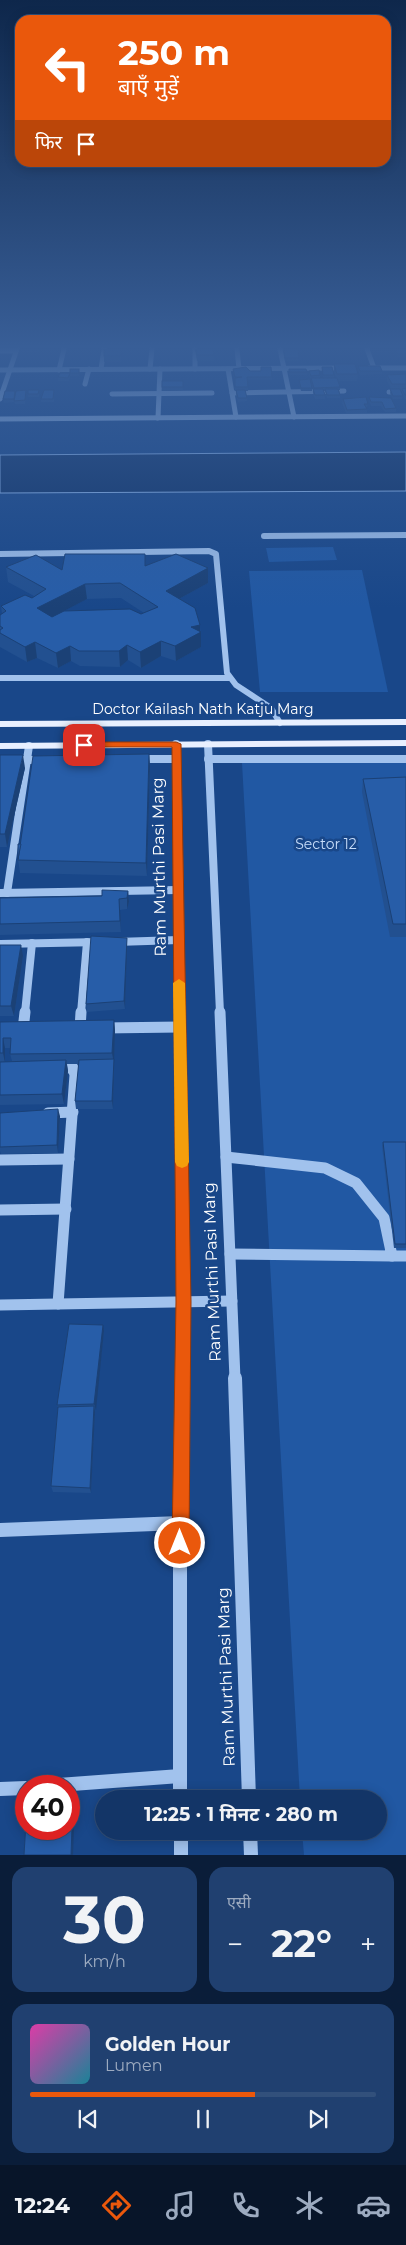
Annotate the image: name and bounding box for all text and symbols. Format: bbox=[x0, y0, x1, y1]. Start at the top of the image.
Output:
text: 250 m bbox=[118, 31, 230, 74]
icon: left bbox=[35, 35, 100, 100]
text: बाएँ मुड़ें bbox=[118, 74, 179, 101]
icon: arrive bbox=[72, 130, 100, 158]
text: फिर bbox=[35, 131, 62, 154]
street label: Doctor Kailash Nath Katju Marg bbox=[92, 700, 314, 718]
pin bbox=[63, 724, 105, 766]
icon: arrive bbox=[70, 731, 98, 759]
street label: Ram Murthi Pasi Marg bbox=[148, 777, 170, 957]
park label: Sector 12 bbox=[295, 835, 357, 853]
street label: Ram Murthi Pasi Marg bbox=[199, 1182, 225, 1362]
position arrow bbox=[153, 1516, 205, 1568]
street label: Ram Murthi Pasi Marg bbox=[213, 1587, 239, 1767]
speed limit sign: 40 bbox=[15, 1775, 80, 1840]
text: 12:25 · 1 मिनट · 280 m bbox=[144, 1803, 338, 1826]
text: 30 bbox=[63, 1880, 146, 1959]
text: एसी bbox=[227, 1893, 251, 1912]
text: 22° bbox=[271, 1920, 332, 1967]
text: − bbox=[227, 1927, 243, 1961]
text: + bbox=[360, 1927, 376, 1961]
text: km/h bbox=[83, 1952, 126, 1971]
text: Golden Hour bbox=[105, 2033, 231, 2056]
text: Lumen bbox=[105, 2056, 163, 2075]
icon: previous bbox=[74, 2105, 102, 2133]
icon: pause bbox=[189, 2105, 217, 2133]
icon: next bbox=[304, 2105, 332, 2133]
icon: directions bbox=[99, 2188, 134, 2223]
icon: music bbox=[163, 2188, 198, 2223]
icon: phone bbox=[228, 2188, 263, 2223]
icon: climate bbox=[292, 2188, 327, 2223]
icon: car bbox=[356, 2188, 391, 2223]
text: 12:24 bbox=[15, 2192, 70, 2219]

